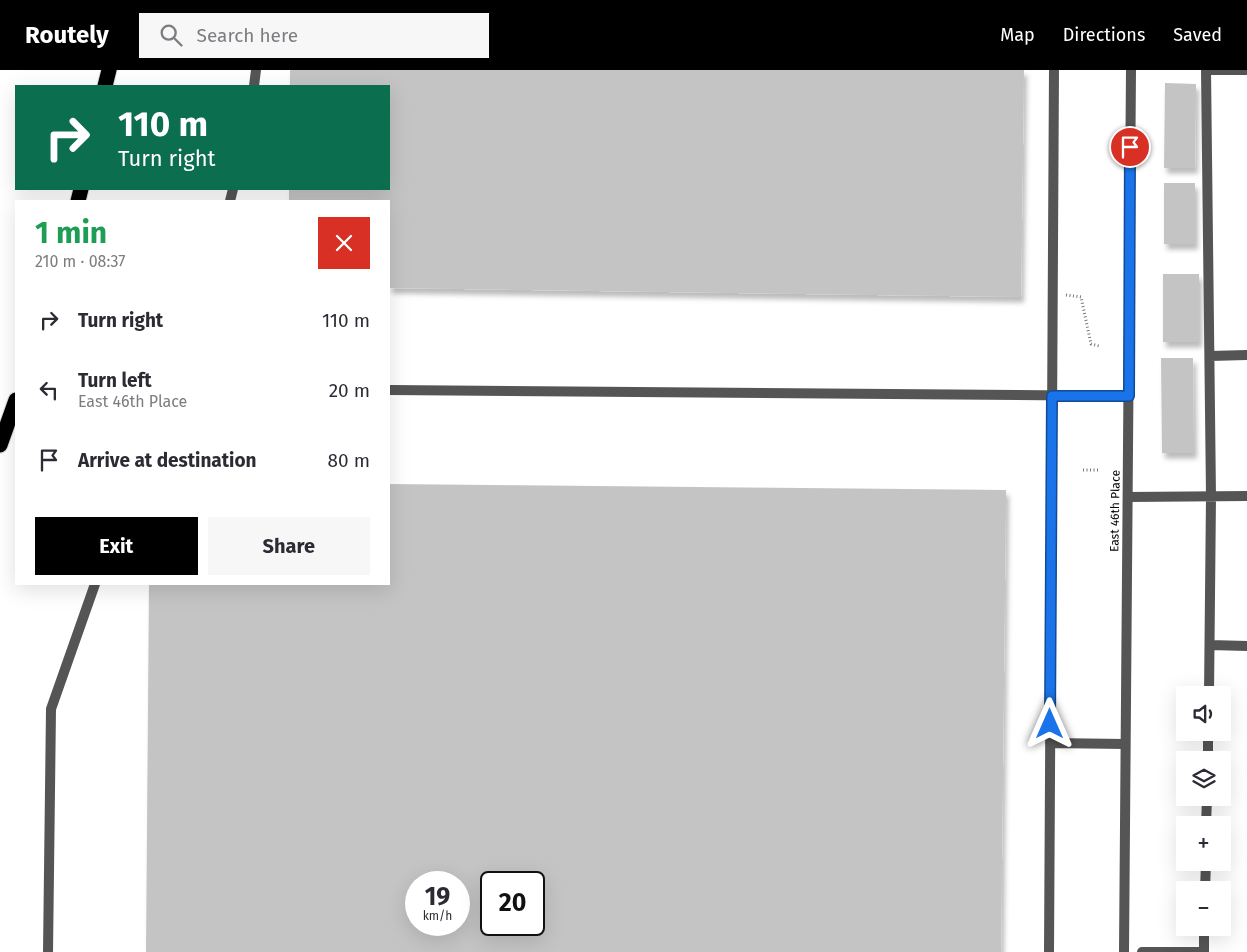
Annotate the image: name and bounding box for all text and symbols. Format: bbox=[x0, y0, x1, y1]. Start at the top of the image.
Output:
search box bbox=[139, 13, 489, 58]
text: Routely bbox=[25, 21, 109, 49]
icon: search bbox=[157, 21, 185, 49]
text: Search here bbox=[197, 24, 298, 47]
text: Map bbox=[1000, 24, 1035, 46]
text: Directions bbox=[1063, 24, 1145, 46]
text: Saved bbox=[1173, 24, 1222, 46]
text: 110 m bbox=[118, 103, 208, 145]
icon: right bbox=[35, 105, 100, 170]
pin bbox=[1109, 126, 1151, 168]
icon: arrive bbox=[1116, 133, 1144, 161]
text: Turn right bbox=[118, 145, 215, 172]
text: 1 min bbox=[35, 215, 107, 251]
button: close bbox=[318, 217, 370, 269]
text: 210 m · 08:37 bbox=[35, 252, 125, 271]
icon: right bbox=[35, 306, 63, 334]
text: Turn right bbox=[78, 309, 163, 332]
text: 110 m bbox=[322, 309, 370, 332]
text: Turn left bbox=[78, 369, 152, 392]
icon: left bbox=[35, 376, 63, 404]
text: 20 m bbox=[329, 379, 370, 402]
text: East 46th Place bbox=[78, 392, 187, 411]
icon: arrive bbox=[35, 446, 63, 474]
text: Arrive at destination bbox=[78, 449, 257, 472]
text: 80 m bbox=[328, 449, 370, 472]
street label: East 46th Place bbox=[1107, 470, 1123, 552]
button: Exit bbox=[35, 517, 198, 575]
button: Share bbox=[208, 517, 370, 575]
map controls bbox=[1176, 686, 1231, 936]
button: sound bbox=[1176, 686, 1231, 741]
position arrow bbox=[1023, 697, 1075, 749]
button: layers bbox=[1176, 751, 1231, 806]
button: + bbox=[1176, 816, 1231, 871]
speed limit sign: 20 bbox=[480, 871, 545, 936]
button: − bbox=[1176, 881, 1231, 936]
text: 19 bbox=[425, 882, 450, 912]
text: km/h bbox=[423, 909, 452, 923]

